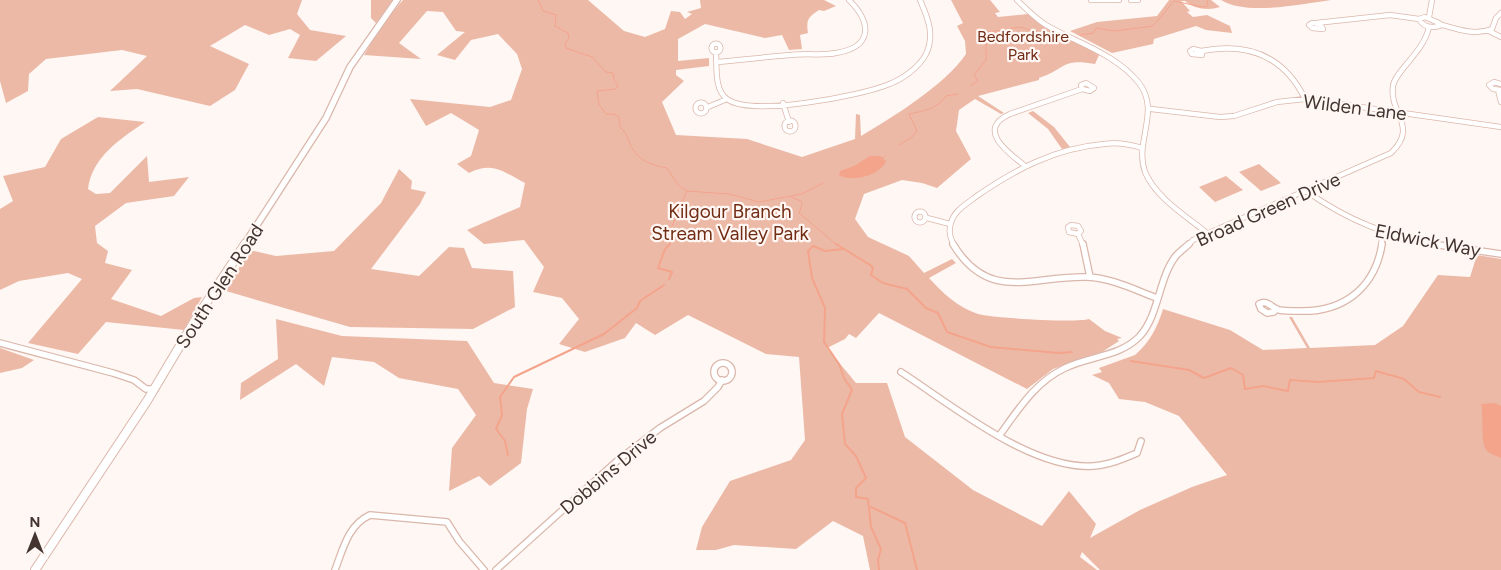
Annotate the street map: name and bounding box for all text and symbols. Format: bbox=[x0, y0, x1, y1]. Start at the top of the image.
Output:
park label: Bedfordshire Park bbox=[977, 27, 1069, 64]
street label: Wilden Lane bbox=[1302, 90, 1408, 125]
street label: Broad Green Drive bbox=[1193, 167, 1344, 252]
park label: Kilgour Branch Stream Valley Park bbox=[651, 200, 810, 245]
street label: Eldwick Way bbox=[1373, 219, 1483, 262]
street label: South Glen Road bbox=[171, 220, 268, 353]
street label: Dobbins Drive bbox=[555, 425, 661, 519]
north arrow bbox=[10, 510, 60, 560]
text: N bbox=[30, 514, 40, 531]

